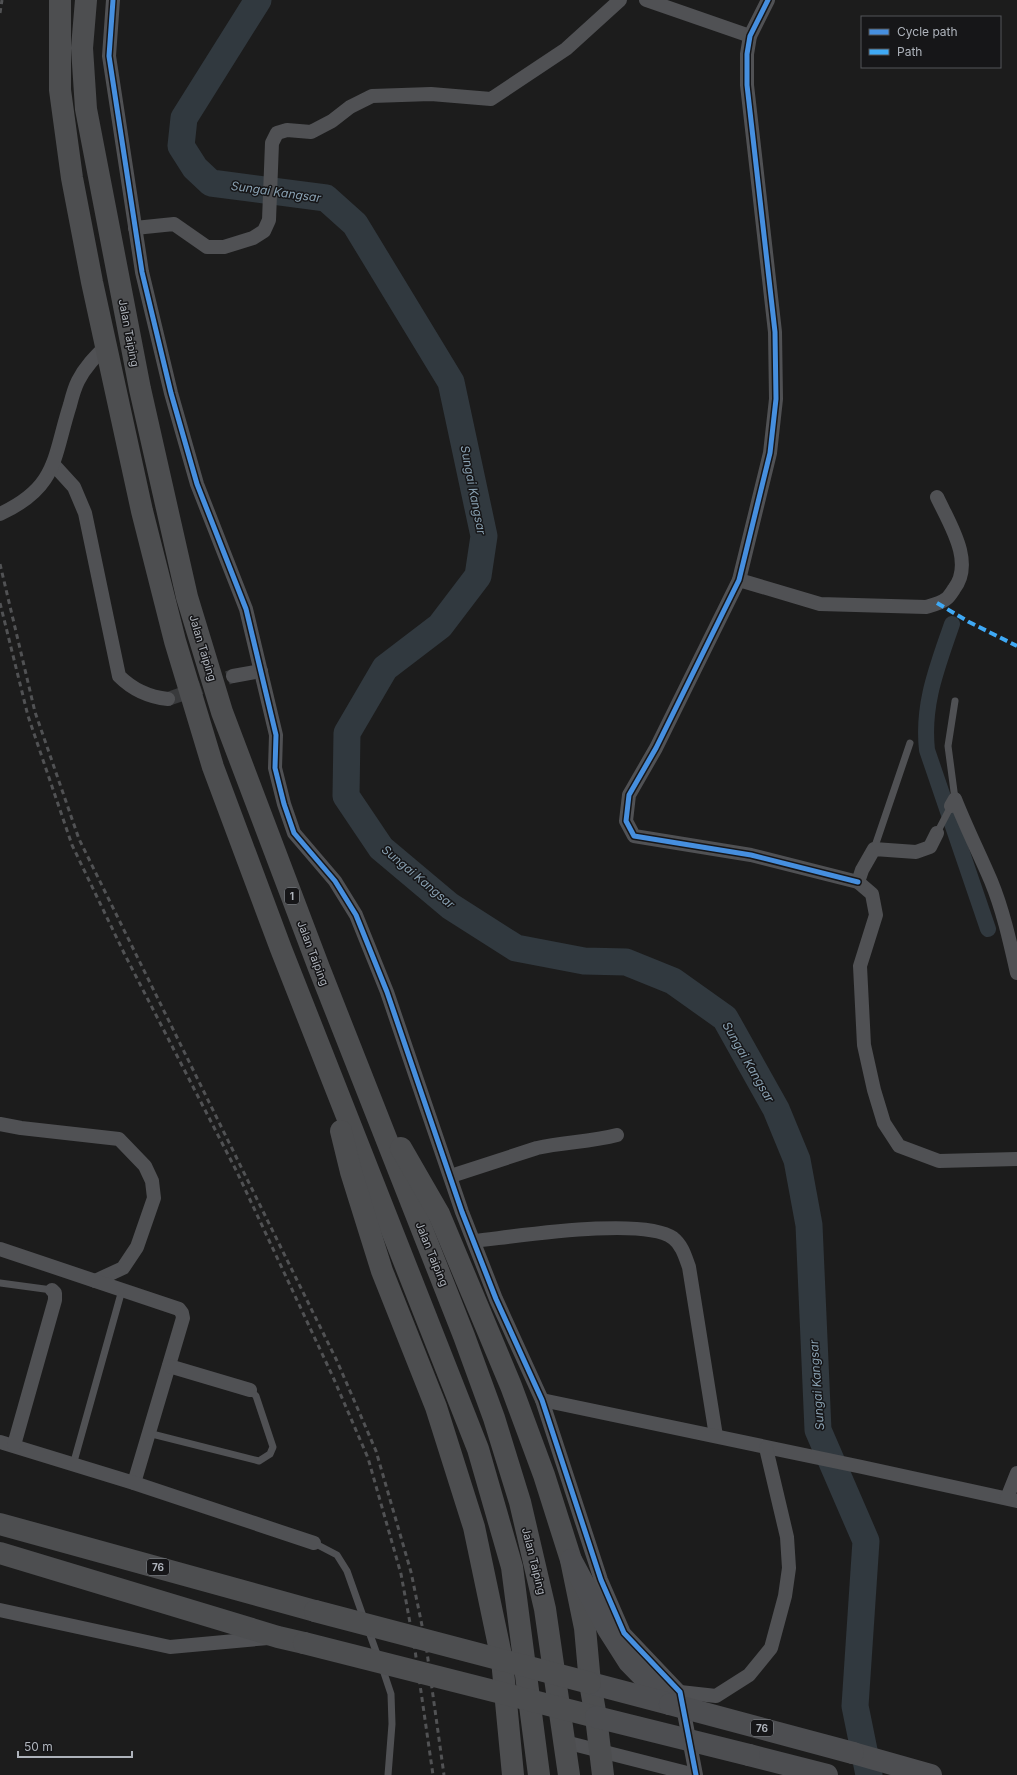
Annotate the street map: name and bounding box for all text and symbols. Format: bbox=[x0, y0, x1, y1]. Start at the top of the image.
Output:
legend bbox=[861, 16, 1001, 68]
text: Cycle path bbox=[897, 24, 958, 39]
text: Path bbox=[897, 44, 922, 59]
water label: Sungai Kangsar bbox=[230, 178, 322, 205]
street label: Jalan Taiping bbox=[116, 298, 142, 368]
water label: Sungai Kangsar bbox=[457, 444, 490, 536]
street label: Jalan Taiping bbox=[186, 613, 220, 683]
water label: Sungai Kangsar bbox=[379, 842, 458, 912]
road number: 1 bbox=[285, 888, 299, 904]
street label: Jalan Taiping bbox=[294, 918, 332, 988]
water label: Sungai Kangsar bbox=[719, 1019, 778, 1105]
street label: Jalan Taiping bbox=[413, 1220, 451, 1288]
water label: Sungai Kangsar bbox=[806, 1339, 827, 1431]
street label: Jalan Taiping bbox=[519, 1526, 549, 1596]
road number: 76 bbox=[147, 1559, 169, 1575]
road number: 76 bbox=[751, 1720, 773, 1736]
scale bar bbox=[18, 1733, 132, 1759]
text: 50 m bbox=[24, 1739, 53, 1754]

